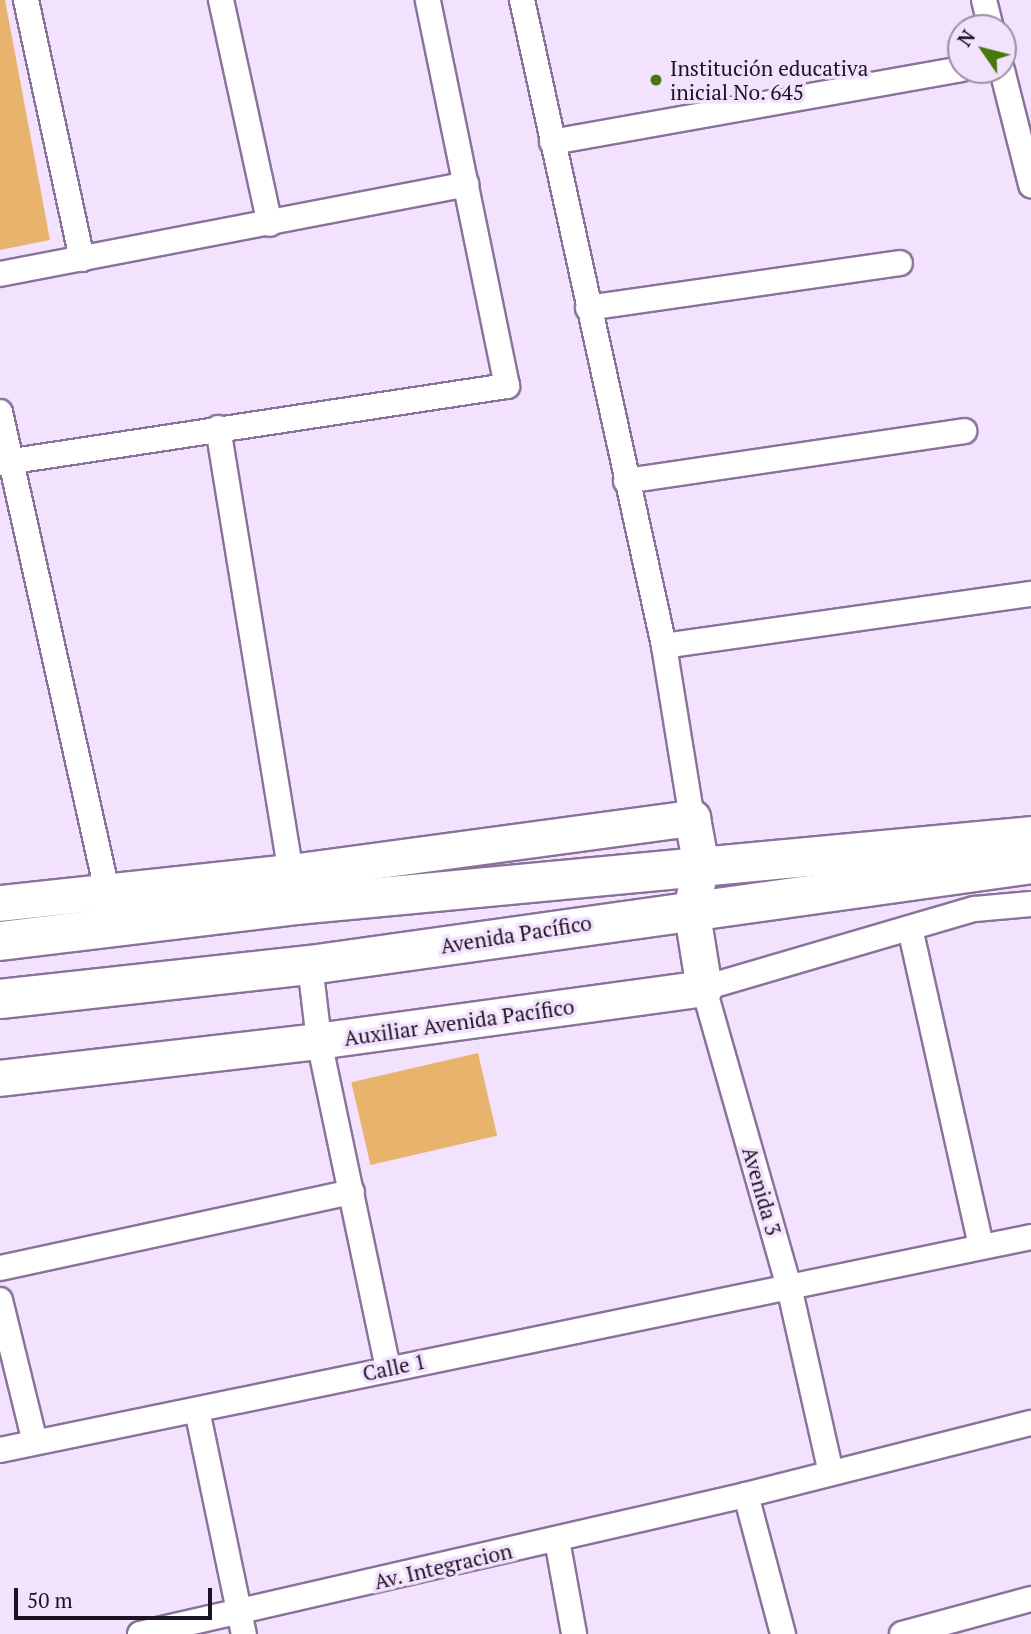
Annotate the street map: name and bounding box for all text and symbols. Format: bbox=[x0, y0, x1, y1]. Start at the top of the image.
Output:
north arrow bbox=[947, 14, 1017, 84]
text: N bbox=[952, 25, 980, 51]
place label: Institución educativa inicial No. 645 bbox=[670, 55, 868, 105]
marker: Institución educativa inicial No. 645 bbox=[648, 72, 664, 88]
street label: Avenida Pacífico bbox=[439, 910, 593, 958]
street label: Auxiliar Avenida Pacífico bbox=[342, 993, 576, 1051]
street label: Avenida 3 bbox=[737, 1144, 787, 1238]
street label: Calle 1 bbox=[360, 1348, 428, 1386]
street label: Av. Integracion bbox=[371, 1538, 515, 1594]
scale bar bbox=[18, 1574, 215, 1618]
text: 50 m bbox=[27, 1586, 73, 1614]

